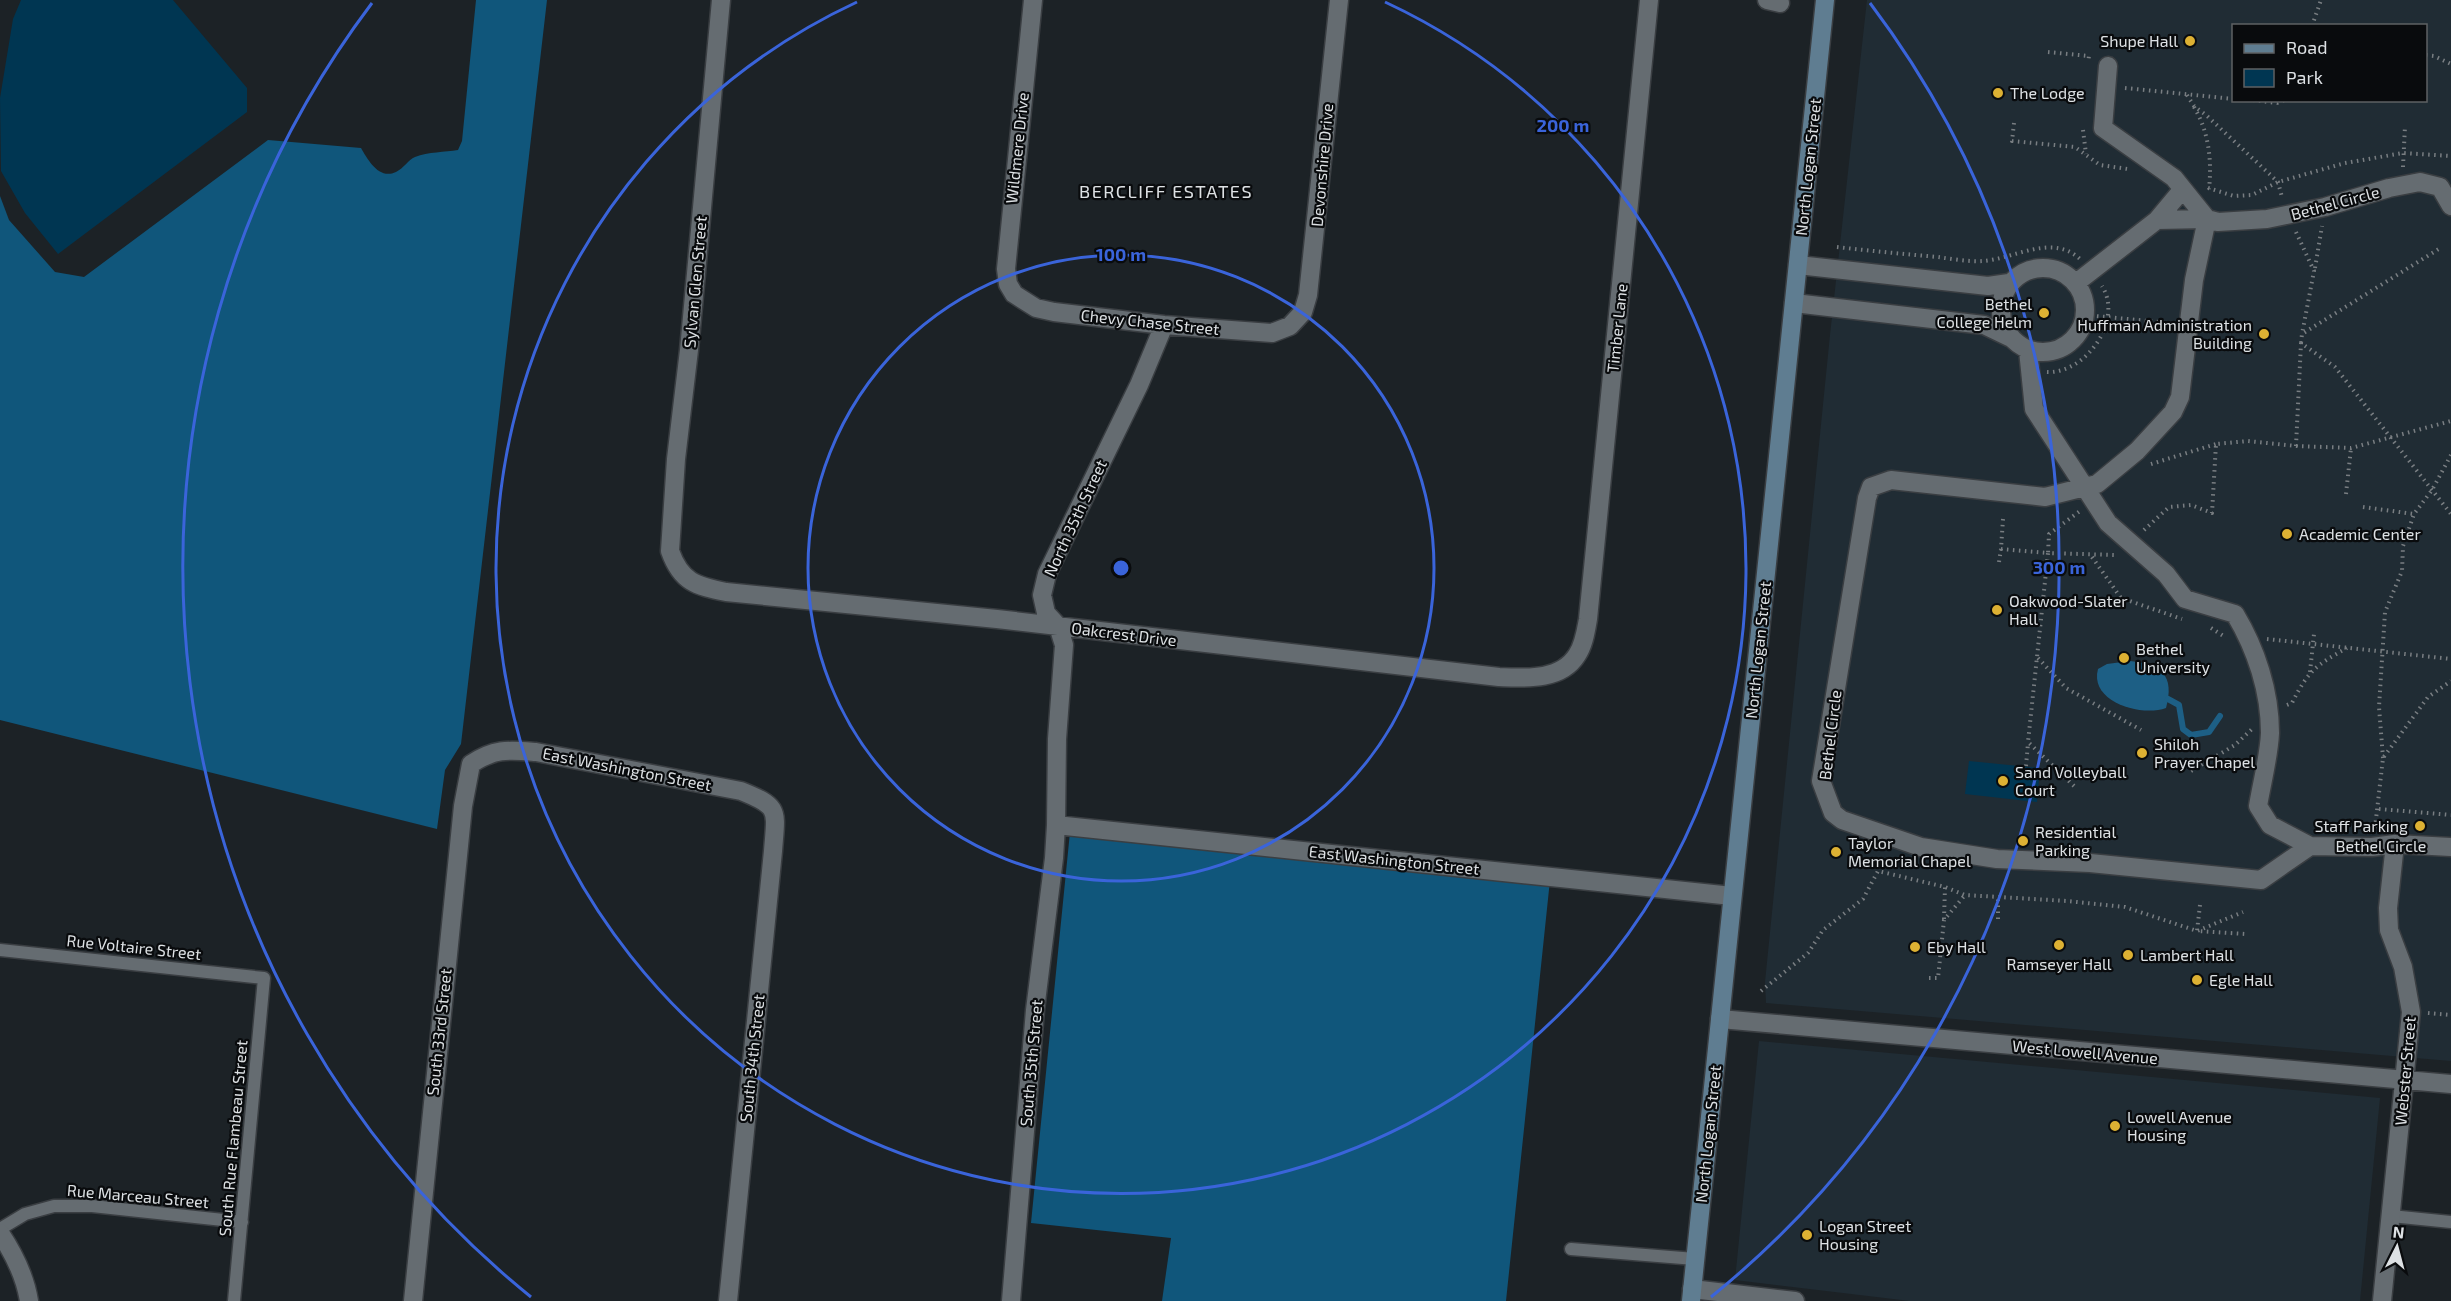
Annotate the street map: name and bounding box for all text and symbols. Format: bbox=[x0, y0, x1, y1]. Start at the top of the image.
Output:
legend bbox=[2232, 24, 2427, 102]
place label: Shupe Hall bbox=[2100, 31, 2178, 50]
marker: Shupe Hall bbox=[2183, 34, 2197, 48]
text: Road bbox=[2286, 36, 2327, 58]
text: Park bbox=[2286, 66, 2323, 88]
place label: The Lodge bbox=[2010, 83, 2085, 102]
marker: The Lodge bbox=[1991, 86, 2005, 100]
street label: Wildmere Drive bbox=[1001, 91, 1032, 205]
street label: North Logan Street bbox=[1791, 97, 1824, 237]
street label: Devonshire Drive bbox=[1307, 103, 1336, 227]
text: 200 m bbox=[1537, 114, 1589, 136]
district label: BERCLIFF ESTATES bbox=[1079, 180, 1253, 202]
street label: Bethel Circle bbox=[2289, 182, 2381, 223]
street label: Sylvan Glen Street bbox=[679, 215, 710, 349]
text: 100 m bbox=[1096, 243, 1146, 265]
street label: Timber Lane bbox=[1602, 282, 1631, 373]
place label: Bethel College Helm bbox=[1937, 294, 2032, 331]
street label: Chevy Chase Street bbox=[1080, 305, 1220, 338]
marker: Bethel College Helm bbox=[2037, 306, 2051, 320]
place label: Huffman Administration Building bbox=[2077, 315, 2252, 352]
marker: Huffman Administration Building bbox=[2257, 327, 2271, 341]
street label: North 35th Street bbox=[1039, 456, 1110, 579]
place label: Academic Center bbox=[2299, 524, 2421, 543]
marker: Academic Center bbox=[2280, 527, 2294, 541]
text: 300 m bbox=[2033, 556, 2085, 578]
centre of rings bbox=[1111, 558, 1131, 578]
street label: North Logan Street bbox=[1741, 580, 1774, 720]
place label: Oakwood-Slater Hall bbox=[2009, 591, 2128, 628]
marker: Oakwood-Slater Hall bbox=[1990, 603, 2004, 617]
street label: Oakcrest Drive bbox=[1070, 618, 1178, 649]
place label: Bethel University bbox=[2136, 639, 2211, 676]
marker: Bethel University bbox=[2117, 651, 2131, 665]
street label: Bethel Circle bbox=[1815, 689, 1844, 781]
place label: Shiloh Prayer Chapel bbox=[2154, 734, 2255, 771]
street label: East Washington Street bbox=[541, 743, 713, 794]
marker: Shiloh Prayer Chapel bbox=[2135, 746, 2149, 760]
place label: Sand Volleyball Court bbox=[2015, 762, 2127, 799]
marker: Sand Volleyball Court bbox=[1996, 774, 2010, 788]
place label: Staff Parking bbox=[2314, 816, 2408, 835]
marker: Staff Parking bbox=[2413, 819, 2427, 833]
place label: Residential Parking bbox=[2035, 822, 2116, 859]
place label: Taylor Memorial Chapel bbox=[1848, 833, 1971, 870]
marker: Residential Parking bbox=[2016, 834, 2030, 848]
street label: Bethel Circle bbox=[2336, 836, 2426, 855]
street label: East Washington Street bbox=[1308, 841, 1480, 878]
marker: Taylor Memorial Chapel bbox=[1829, 845, 1843, 859]
street label: Rue Voltaire Street bbox=[66, 930, 202, 963]
place label: Eby Hall bbox=[1927, 937, 1986, 956]
marker: Ramseyer Hall bbox=[2052, 938, 2066, 952]
marker: Eby Hall bbox=[1908, 940, 1922, 954]
place label: Lambert Hall bbox=[2140, 945, 2234, 964]
marker: Lambert Hall bbox=[2121, 948, 2135, 962]
place label: Ramseyer Hall bbox=[2007, 954, 2112, 973]
street label: South 33rd Street bbox=[422, 968, 455, 1096]
place label: Egle Hall bbox=[2209, 970, 2273, 989]
marker: Egle Hall bbox=[2190, 973, 2204, 987]
street label: South 34th Street bbox=[735, 993, 768, 1123]
street label: South 35th Street bbox=[1016, 999, 1046, 1127]
street label: Webster Street bbox=[2390, 1016, 2419, 1126]
street label: West Lowell Avenue bbox=[2011, 1036, 2159, 1067]
street label: South Rue Flambeau Street bbox=[214, 1039, 251, 1237]
street label: North Logan Street bbox=[1691, 1064, 1724, 1204]
place label: Lowell Avenue Housing bbox=[2127, 1107, 2232, 1144]
marker: Lowell Avenue Housing bbox=[2108, 1119, 2122, 1133]
street label: Rue Marceau Street bbox=[66, 1180, 210, 1211]
place label: Logan Street Housing bbox=[1819, 1216, 1911, 1253]
north arrow bbox=[2367, 1217, 2427, 1277]
text: N bbox=[2392, 1222, 2405, 1242]
marker: Logan Street Housing bbox=[1800, 1228, 1814, 1242]

